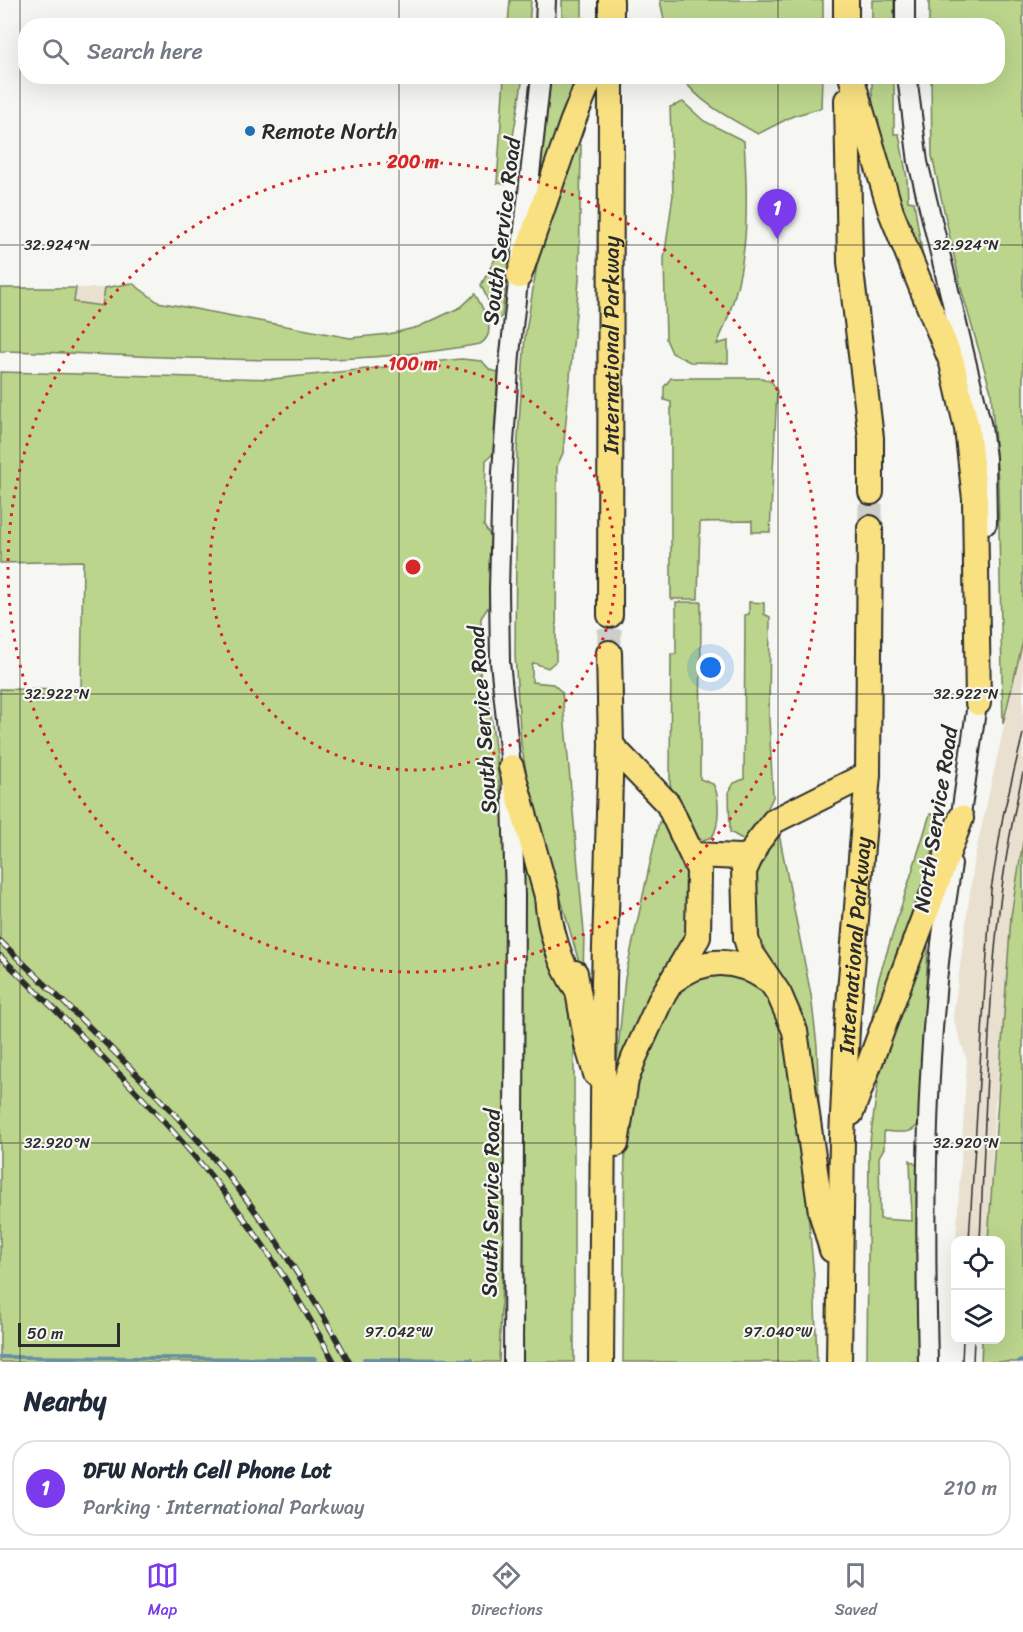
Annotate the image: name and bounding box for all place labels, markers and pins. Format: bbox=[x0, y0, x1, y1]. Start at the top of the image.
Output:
place label: Remote North bbox=[262, 112, 397, 151]
marker: Remote North bbox=[243, 124, 257, 138]
pin: 1 bbox=[758, 190, 796, 239]
centre of rings bbox=[403, 557, 423, 577]

